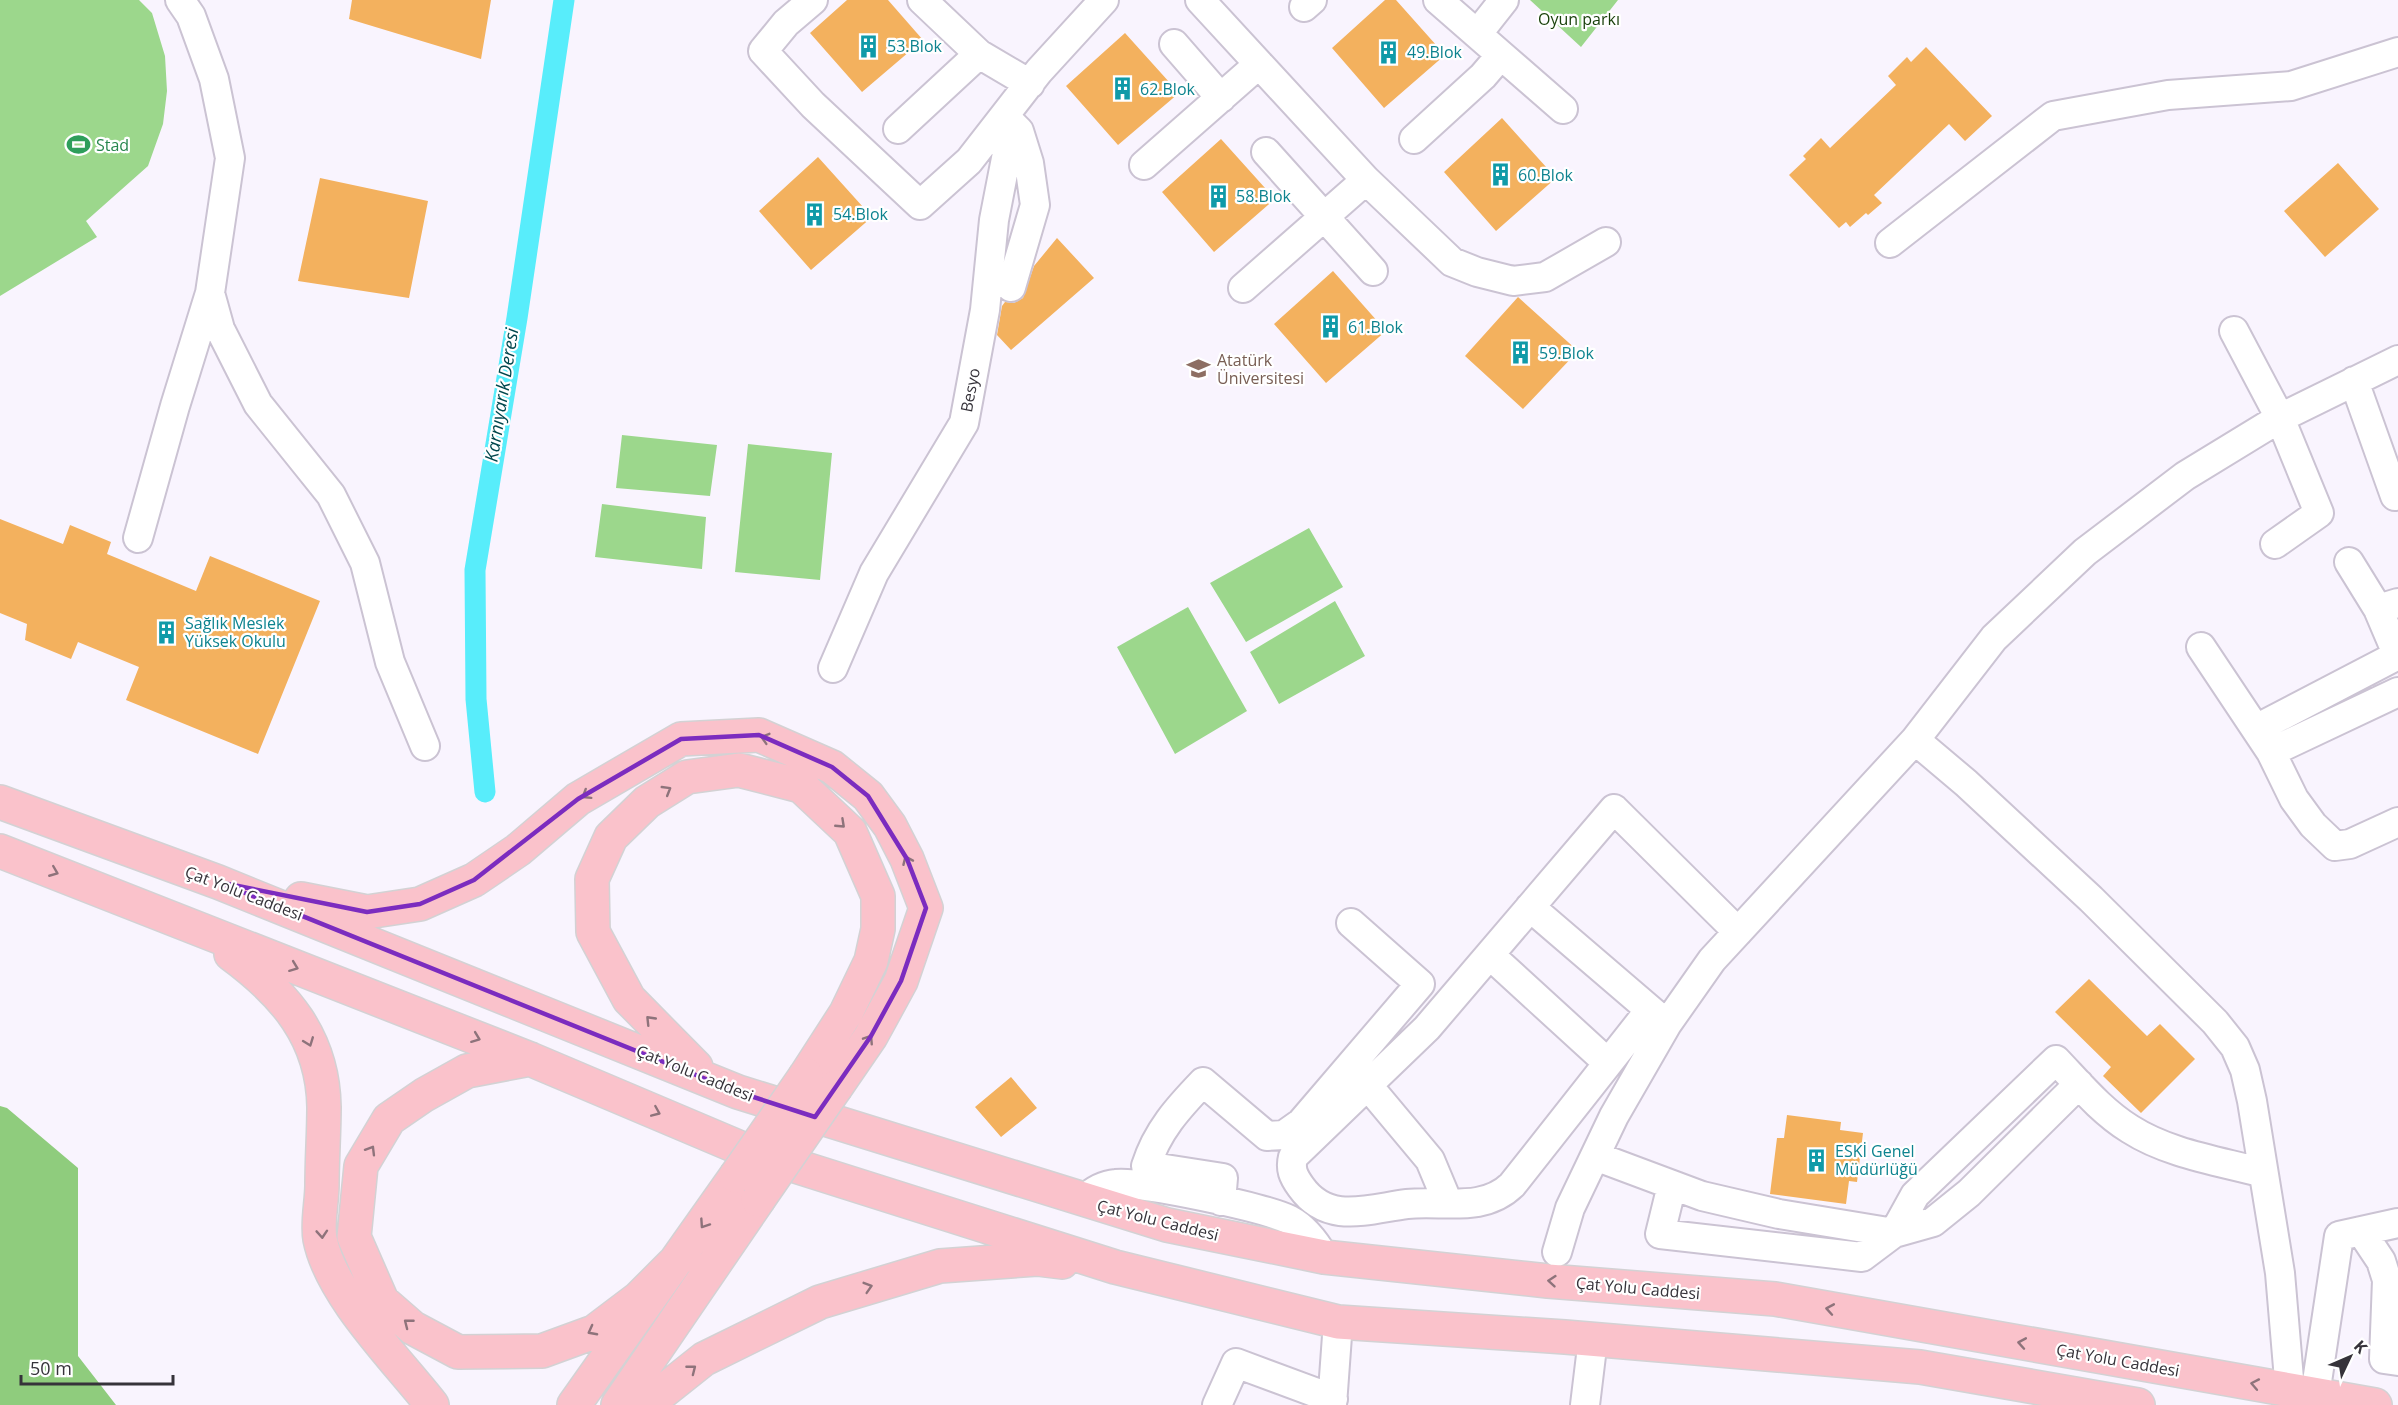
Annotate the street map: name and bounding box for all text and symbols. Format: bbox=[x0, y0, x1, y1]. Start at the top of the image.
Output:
park label: Oyun parkı bbox=[1538, 8, 1620, 30]
building icon: 53.Blok bbox=[856, 33, 882, 59]
place label: 53.Blok bbox=[887, 35, 943, 57]
building icon: 49.Blok bbox=[1376, 39, 1402, 65]
place label: 49.Blok bbox=[1407, 41, 1463, 63]
building icon: 62.Blok bbox=[1109, 76, 1135, 102]
place label: 62.Blok bbox=[1140, 78, 1196, 100]
sports icon: Stad bbox=[65, 132, 91, 158]
place label: Stad bbox=[96, 134, 129, 156]
building icon: 60.Blok bbox=[1487, 162, 1513, 188]
place label: 60.Blok bbox=[1518, 164, 1574, 186]
building icon: 58.Blok bbox=[1205, 183, 1231, 209]
place label: 58.Blok bbox=[1236, 185, 1292, 207]
building icon: 54.Blok bbox=[802, 201, 828, 227]
place label: 54.Blok bbox=[833, 203, 889, 225]
building icon: 61.Blok bbox=[1317, 314, 1343, 340]
place label: 61.Blok bbox=[1348, 316, 1404, 338]
water label: Karnıyarık Deresi bbox=[479, 326, 524, 464]
building icon: 59.Blok bbox=[1508, 340, 1534, 366]
place label: 59.Blok bbox=[1539, 342, 1595, 364]
place label: Atatürk Üniversitesi bbox=[1217, 349, 1304, 389]
school or university icon: Atatürk Üniversitesi bbox=[1186, 356, 1212, 382]
street label: Besyo bbox=[955, 366, 985, 414]
place label: Sağlık Meslek Yüksek Okulu bbox=[185, 612, 286, 652]
building icon: Sağlık Meslek Yüksek Okulu bbox=[154, 619, 180, 645]
one-way arrow bbox=[760, 733, 771, 745]
one-way arrow bbox=[661, 785, 671, 797]
one-way arrow bbox=[581, 787, 592, 798]
one-way arrow bbox=[835, 817, 845, 828]
one-way arrow bbox=[903, 855, 915, 866]
street label: Çat Yolu Caddesi bbox=[182, 860, 306, 926]
one-way arrow bbox=[48, 865, 59, 877]
one-way arrow bbox=[288, 960, 299, 972]
one-way arrow bbox=[646, 1017, 657, 1027]
one-way arrow bbox=[470, 1031, 481, 1043]
one-way arrow bbox=[862, 1034, 873, 1045]
one-way arrow bbox=[302, 1035, 314, 1046]
street label: Çat Yolu Caddesi bbox=[633, 1039, 757, 1107]
one-way arrow bbox=[650, 1105, 661, 1117]
place label: ESKİ Genel Müdürlüğü bbox=[1835, 1140, 1918, 1180]
one-way arrow bbox=[363, 1146, 375, 1156]
building icon: ESKİ Genel Müdürlüğü bbox=[1804, 1147, 1830, 1173]
street label: Çat Yolu Caddesi bbox=[1095, 1194, 1221, 1246]
one-way arrow bbox=[700, 1218, 711, 1229]
one-way arrow bbox=[315, 1230, 328, 1239]
street label: Çat Yolu Caddesi bbox=[1575, 1272, 1701, 1304]
one-way arrow bbox=[1548, 1275, 1557, 1288]
one-way arrow bbox=[862, 1282, 873, 1294]
one-way arrow bbox=[1825, 1303, 1835, 1316]
one-way arrow bbox=[404, 1320, 415, 1331]
one-way arrow bbox=[588, 1324, 598, 1335]
north arrow bbox=[2320, 1327, 2380, 1387]
text: K bbox=[2349, 1335, 2373, 1358]
one-way arrow bbox=[2017, 1337, 2027, 1350]
street label: Çat Yolu Caddesi bbox=[2055, 1338, 2181, 1382]
scale bar bbox=[21, 1348, 172, 1386]
text: 50 m bbox=[30, 1356, 72, 1380]
one-way arrow bbox=[685, 1365, 696, 1376]
one-way arrow bbox=[2250, 1378, 2260, 1391]

